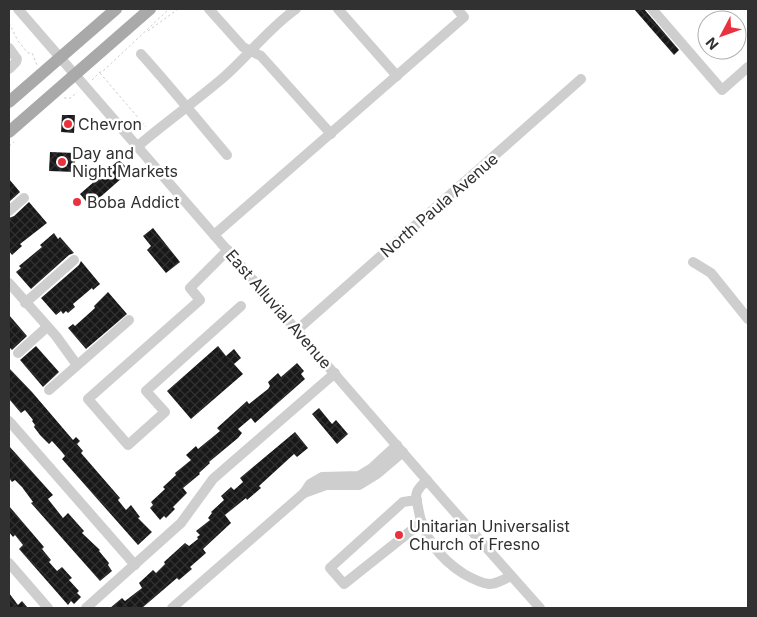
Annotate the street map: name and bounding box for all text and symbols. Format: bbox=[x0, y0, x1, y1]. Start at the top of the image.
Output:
north arrow bbox=[697, 10, 747, 60]
text: N bbox=[702, 34, 722, 53]
place label: Chevron bbox=[78, 114, 142, 134]
marker: Chevron bbox=[62, 118, 74, 130]
place label: Day and Night Markets bbox=[72, 143, 178, 181]
street label: North Paula Avenue bbox=[376, 148, 502, 262]
marker: Day and Night Markets bbox=[56, 156, 68, 168]
place label: Boba Addict bbox=[87, 192, 179, 212]
marker: Boba Addict bbox=[71, 196, 83, 208]
street label: East Alluvial Avenue bbox=[222, 245, 336, 373]
place label: Unitarian Universalist Church of Fresno bbox=[409, 516, 570, 554]
marker: Unitarian Universalist Church of Fresno bbox=[393, 529, 405, 541]

